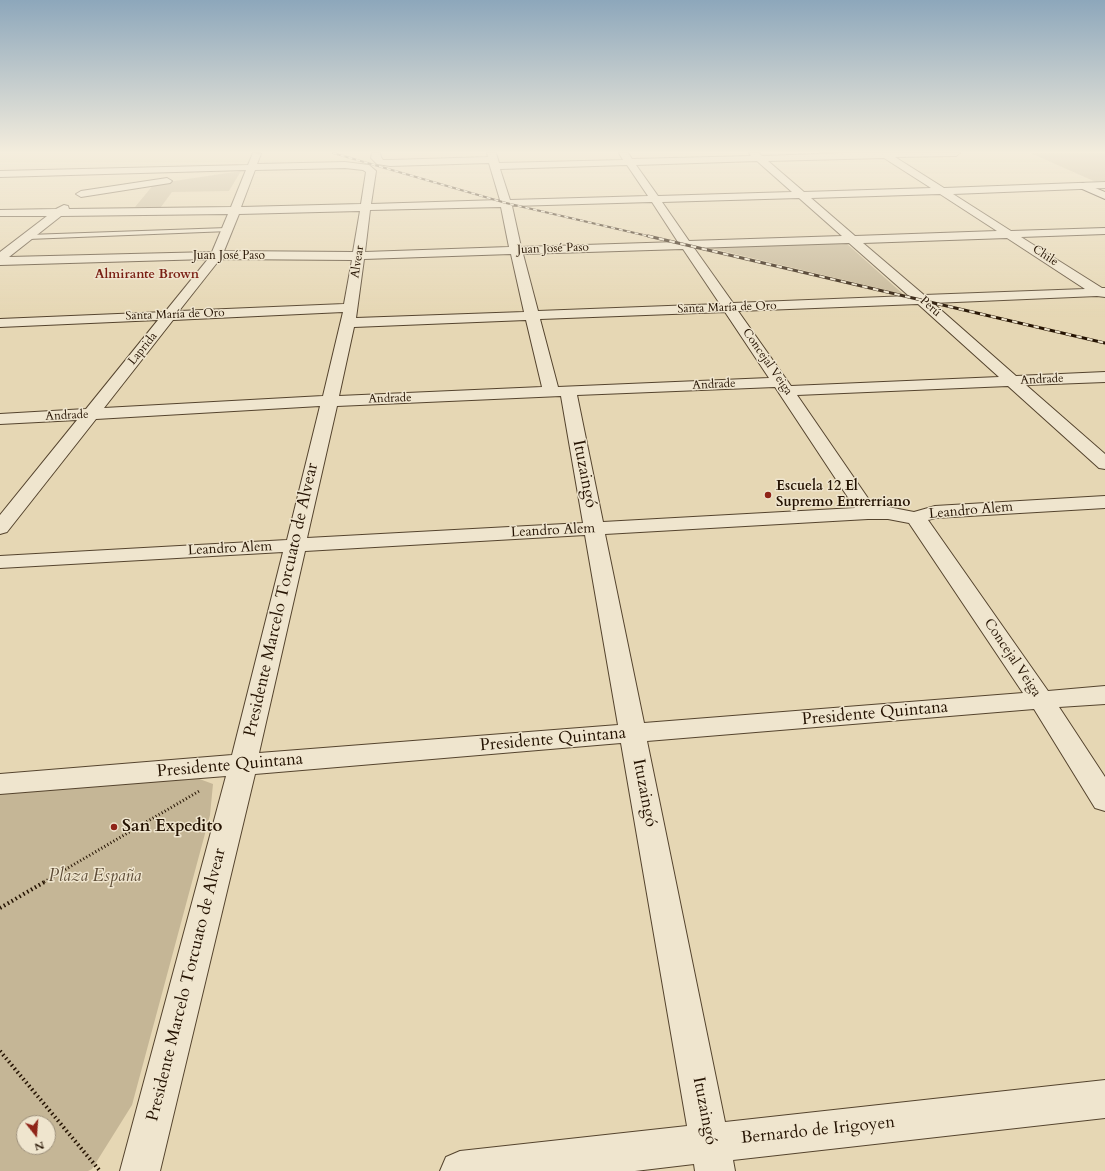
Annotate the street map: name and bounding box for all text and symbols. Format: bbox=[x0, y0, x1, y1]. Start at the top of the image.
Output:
street label: Juan José Paso bbox=[517, 241, 589, 257]
street label: Chile bbox=[1029, 242, 1061, 270]
street label: Alvear bbox=[348, 245, 368, 279]
street label: Juan José Paso bbox=[193, 249, 265, 263]
district label: Almirante Brown bbox=[95, 267, 199, 283]
street label: Perú bbox=[916, 294, 944, 320]
street label: Santa María de Oro bbox=[677, 299, 777, 317]
street label: Santa María de Oro bbox=[125, 306, 225, 324]
street label: Concejal Veiga bbox=[739, 326, 795, 398]
street label: Laprida bbox=[125, 330, 161, 368]
street label: Andrade bbox=[1020, 372, 1064, 388]
street label: Andrade bbox=[692, 377, 736, 393]
street label: Andrade bbox=[368, 391, 412, 407]
street label: Andrade bbox=[45, 408, 89, 424]
street label: Ituzaingó bbox=[567, 438, 601, 510]
street label: Presidente Marcelo Torcuato de Alvear bbox=[240, 461, 324, 739]
place label: Escuela 12 El Supremo Entrerriano bbox=[776, 479, 910, 512]
marker: Escuela 12 El Supremo Entrerriano bbox=[763, 490, 773, 500]
street label: Leandro Alem bbox=[928, 499, 1014, 523]
street label: Leandro Alem bbox=[510, 520, 596, 542]
street label: Leandro Alem bbox=[187, 538, 273, 560]
street label: Concejal Veiga bbox=[980, 616, 1044, 700]
street label: Presidente Quintana bbox=[801, 697, 949, 731]
street label: Presidente Quintana bbox=[479, 723, 627, 757]
street label: Presidente Quintana bbox=[156, 749, 304, 783]
street label: Ituzaingó bbox=[627, 757, 661, 829]
place label: San Expedito bbox=[122, 817, 222, 837]
marker: San Expedito bbox=[109, 822, 119, 832]
street label: Presidente Marcelo Torcuato de Alvear bbox=[143, 846, 231, 1124]
park label: Plaza España bbox=[49, 867, 141, 887]
street label: Ituzaingó bbox=[687, 1075, 721, 1147]
street label: Bernardo de Irigoyen bbox=[740, 1113, 896, 1149]
north arrow bbox=[16, 1115, 56, 1155]
text: N bbox=[33, 1137, 46, 1155]

